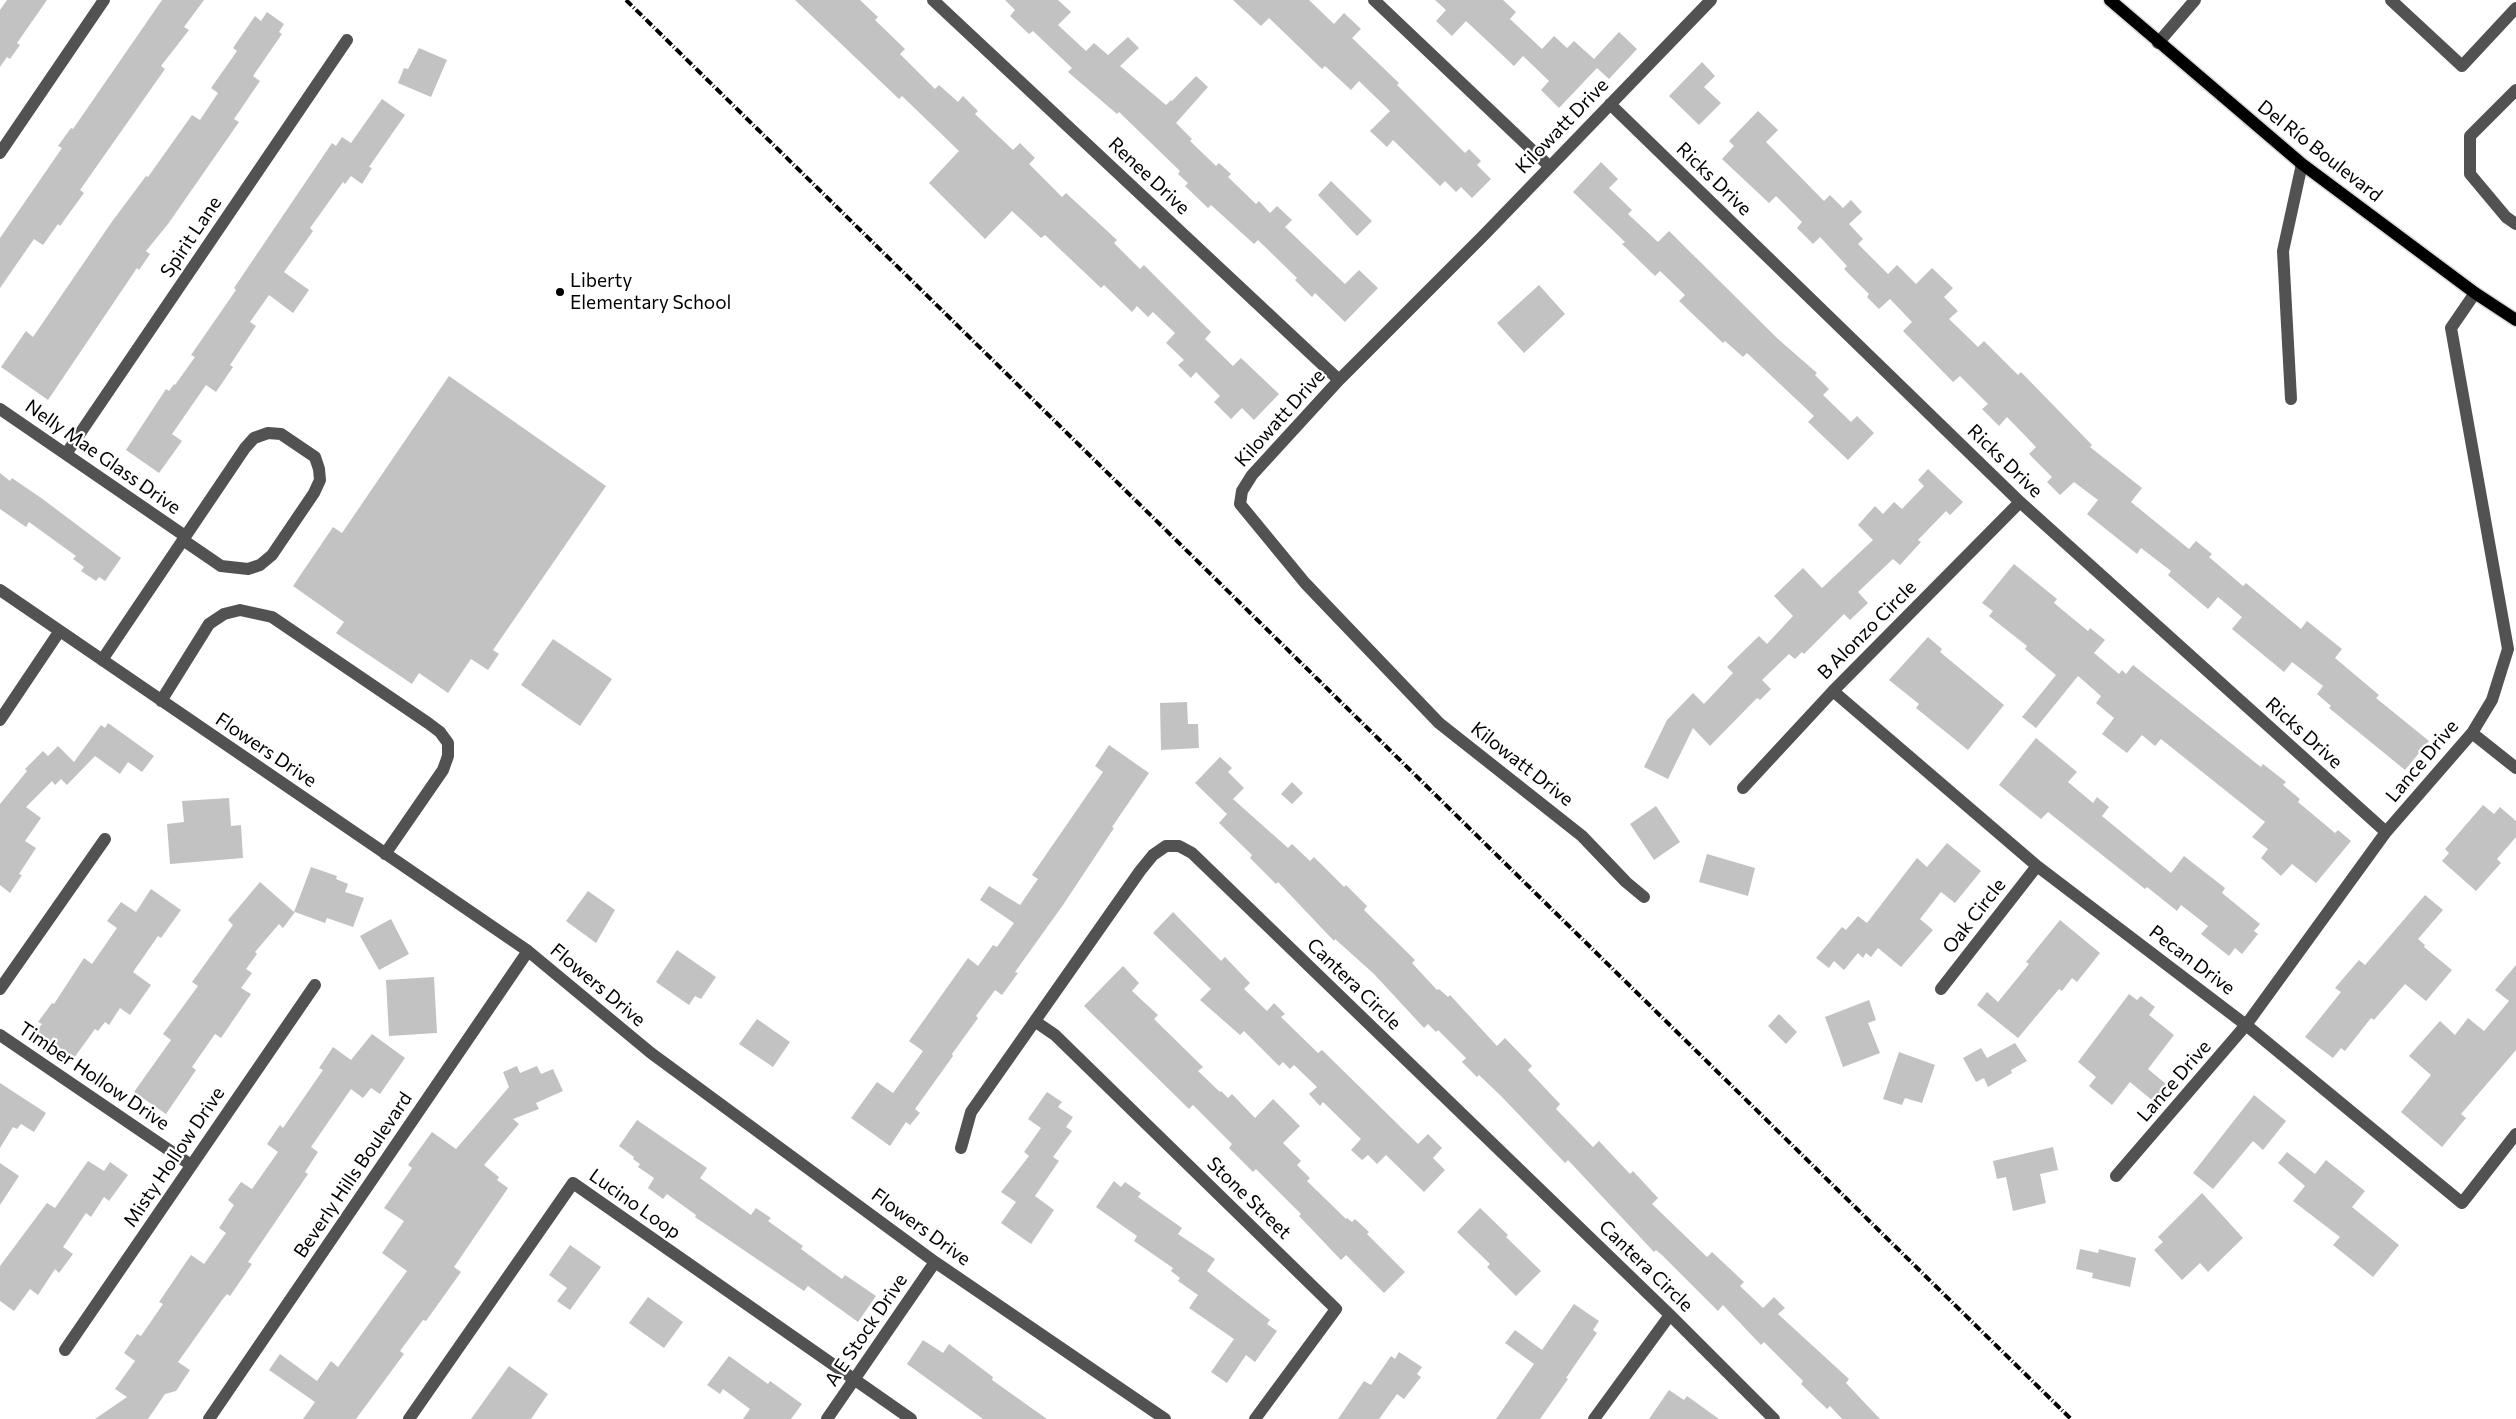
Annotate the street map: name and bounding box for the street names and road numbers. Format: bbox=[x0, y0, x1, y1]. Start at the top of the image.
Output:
street label: Kilowatt Drive bbox=[1511, 74, 1613, 178]
street label: Del Río Boulevard bbox=[2253, 95, 2387, 207]
street label: Renee Drive bbox=[1104, 133, 1194, 219]
street label: Ricks Drive bbox=[1672, 138, 1756, 220]
street label: Spirit Lane bbox=[156, 192, 226, 282]
street label: Kilowatt Drive bbox=[1230, 364, 1330, 472]
street label: Nelly Mae Glass Drive bbox=[21, 395, 185, 519]
street label: Ricks Drive bbox=[1963, 420, 2047, 502]
street label: B Alonzo Circle bbox=[1813, 576, 1921, 684]
street label: Ricks Drive bbox=[2261, 693, 2347, 773]
street label: Flowers Drive bbox=[211, 708, 321, 792]
street label: Lance Drive bbox=[2381, 715, 2463, 807]
street label: Kilowatt Drive bbox=[1466, 717, 1578, 811]
street label: Oak Circle bbox=[1938, 874, 2010, 958]
street label: Pecan Drive bbox=[2145, 920, 2239, 1000]
street label: Cantera Circle bbox=[1302, 933, 1406, 1035]
street label: Flowers Drive bbox=[546, 939, 650, 1031]
street label: Timber Hollow Drive bbox=[14, 1017, 174, 1135]
street label: Lance Drive bbox=[2132, 1036, 2216, 1126]
street label: Misty Hollow Drive bbox=[119, 1083, 229, 1231]
street label: Beverly Hills Boulevard bbox=[289, 1088, 417, 1262]
street label: Stone Street bbox=[1202, 1152, 1296, 1244]
street label: Lucino Loop bbox=[585, 1164, 685, 1244]
street label: Flowers Drive bbox=[867, 1183, 975, 1271]
street label: Cantera Circle bbox=[1594, 1215, 1698, 1317]
street label: A E Stock Drive bbox=[820, 1269, 912, 1391]

